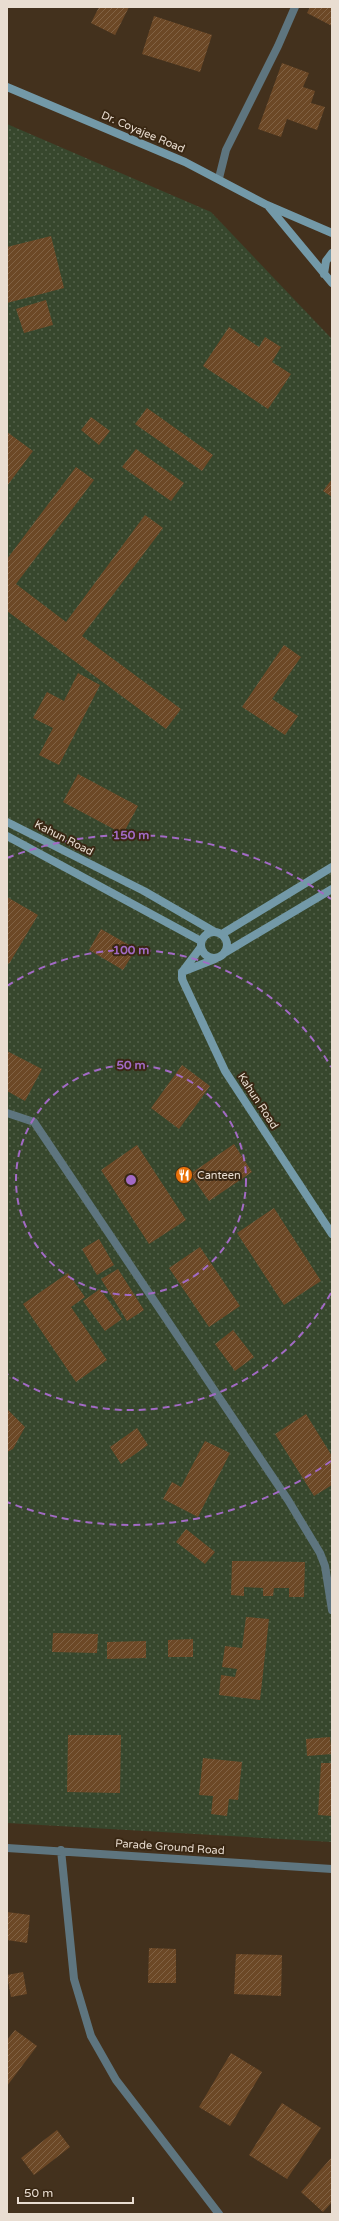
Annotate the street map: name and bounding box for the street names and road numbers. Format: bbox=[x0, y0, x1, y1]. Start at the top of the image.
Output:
street label: Dr. Coyajee Road bbox=[99, 109, 187, 156]
street label: Kahun Road bbox=[32, 818, 96, 858]
street label: Kahun Road bbox=[235, 1071, 281, 1131]
street label: Parade Ground Road bbox=[115, 1837, 225, 1857]

